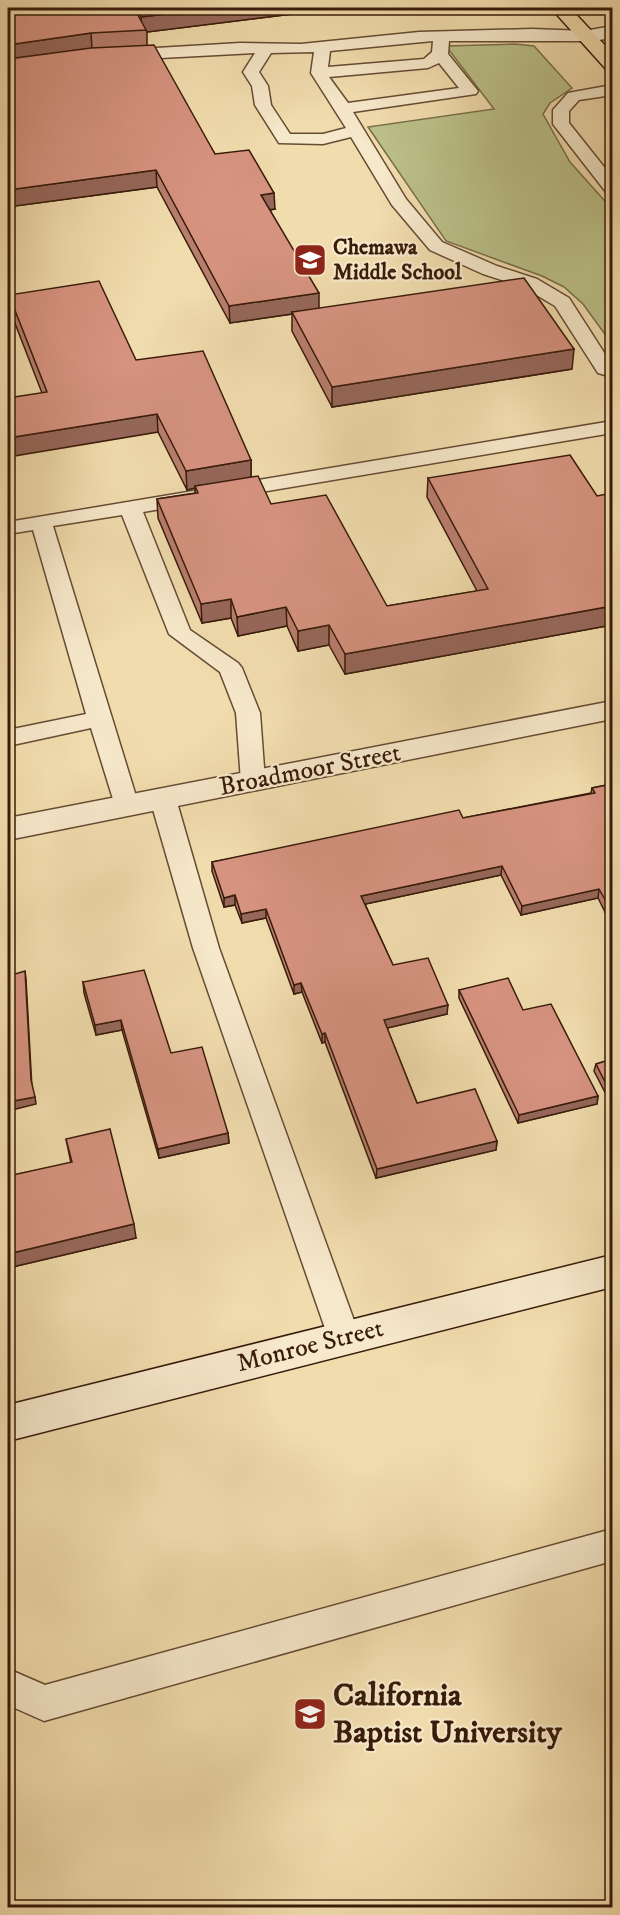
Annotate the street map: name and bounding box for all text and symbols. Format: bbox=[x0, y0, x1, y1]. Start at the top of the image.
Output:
place label: Chemawa Middle School bbox=[333, 234, 462, 286]
school or university icon: Chemawa Middle School bbox=[292, 242, 328, 278]
street label: Broadmoor Street bbox=[217, 736, 403, 804]
street label: Monroe Street bbox=[233, 1312, 387, 1380]
place label: California Baptist University bbox=[333, 1676, 562, 1753]
school or university icon: California Baptist University bbox=[292, 1696, 328, 1732]

